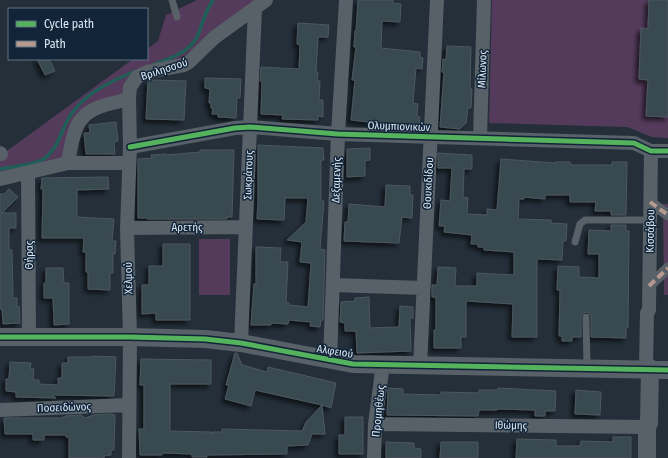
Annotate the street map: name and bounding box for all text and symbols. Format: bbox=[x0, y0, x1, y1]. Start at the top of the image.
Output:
legend bbox=[8, 8, 148, 60]
text: Cycle path bbox=[44, 17, 94, 31]
text: Path bbox=[44, 37, 66, 51]
street label: Μίλωνος bbox=[475, 49, 490, 88]
street label: Βριλησσού bbox=[139, 56, 189, 83]
street label: Ολυμπιονικών bbox=[367, 119, 431, 134]
street label: Σωκράτους bbox=[241, 150, 256, 200]
street label: Δεξαμενής bbox=[329, 156, 344, 203]
street label: Θουκιδίδου bbox=[421, 157, 436, 209]
street label: Κισσάβου bbox=[644, 209, 657, 253]
street label: Αρετής bbox=[171, 221, 203, 234]
street label: Θήρας bbox=[23, 240, 36, 269]
street label: Χελμού bbox=[122, 262, 135, 294]
street label: Αλφειού bbox=[316, 342, 354, 361]
street label: Προμηθέως bbox=[369, 384, 388, 438]
street label: Ποσειδώνος bbox=[37, 400, 92, 415]
street label: Ιθώμης bbox=[495, 419, 528, 432]

